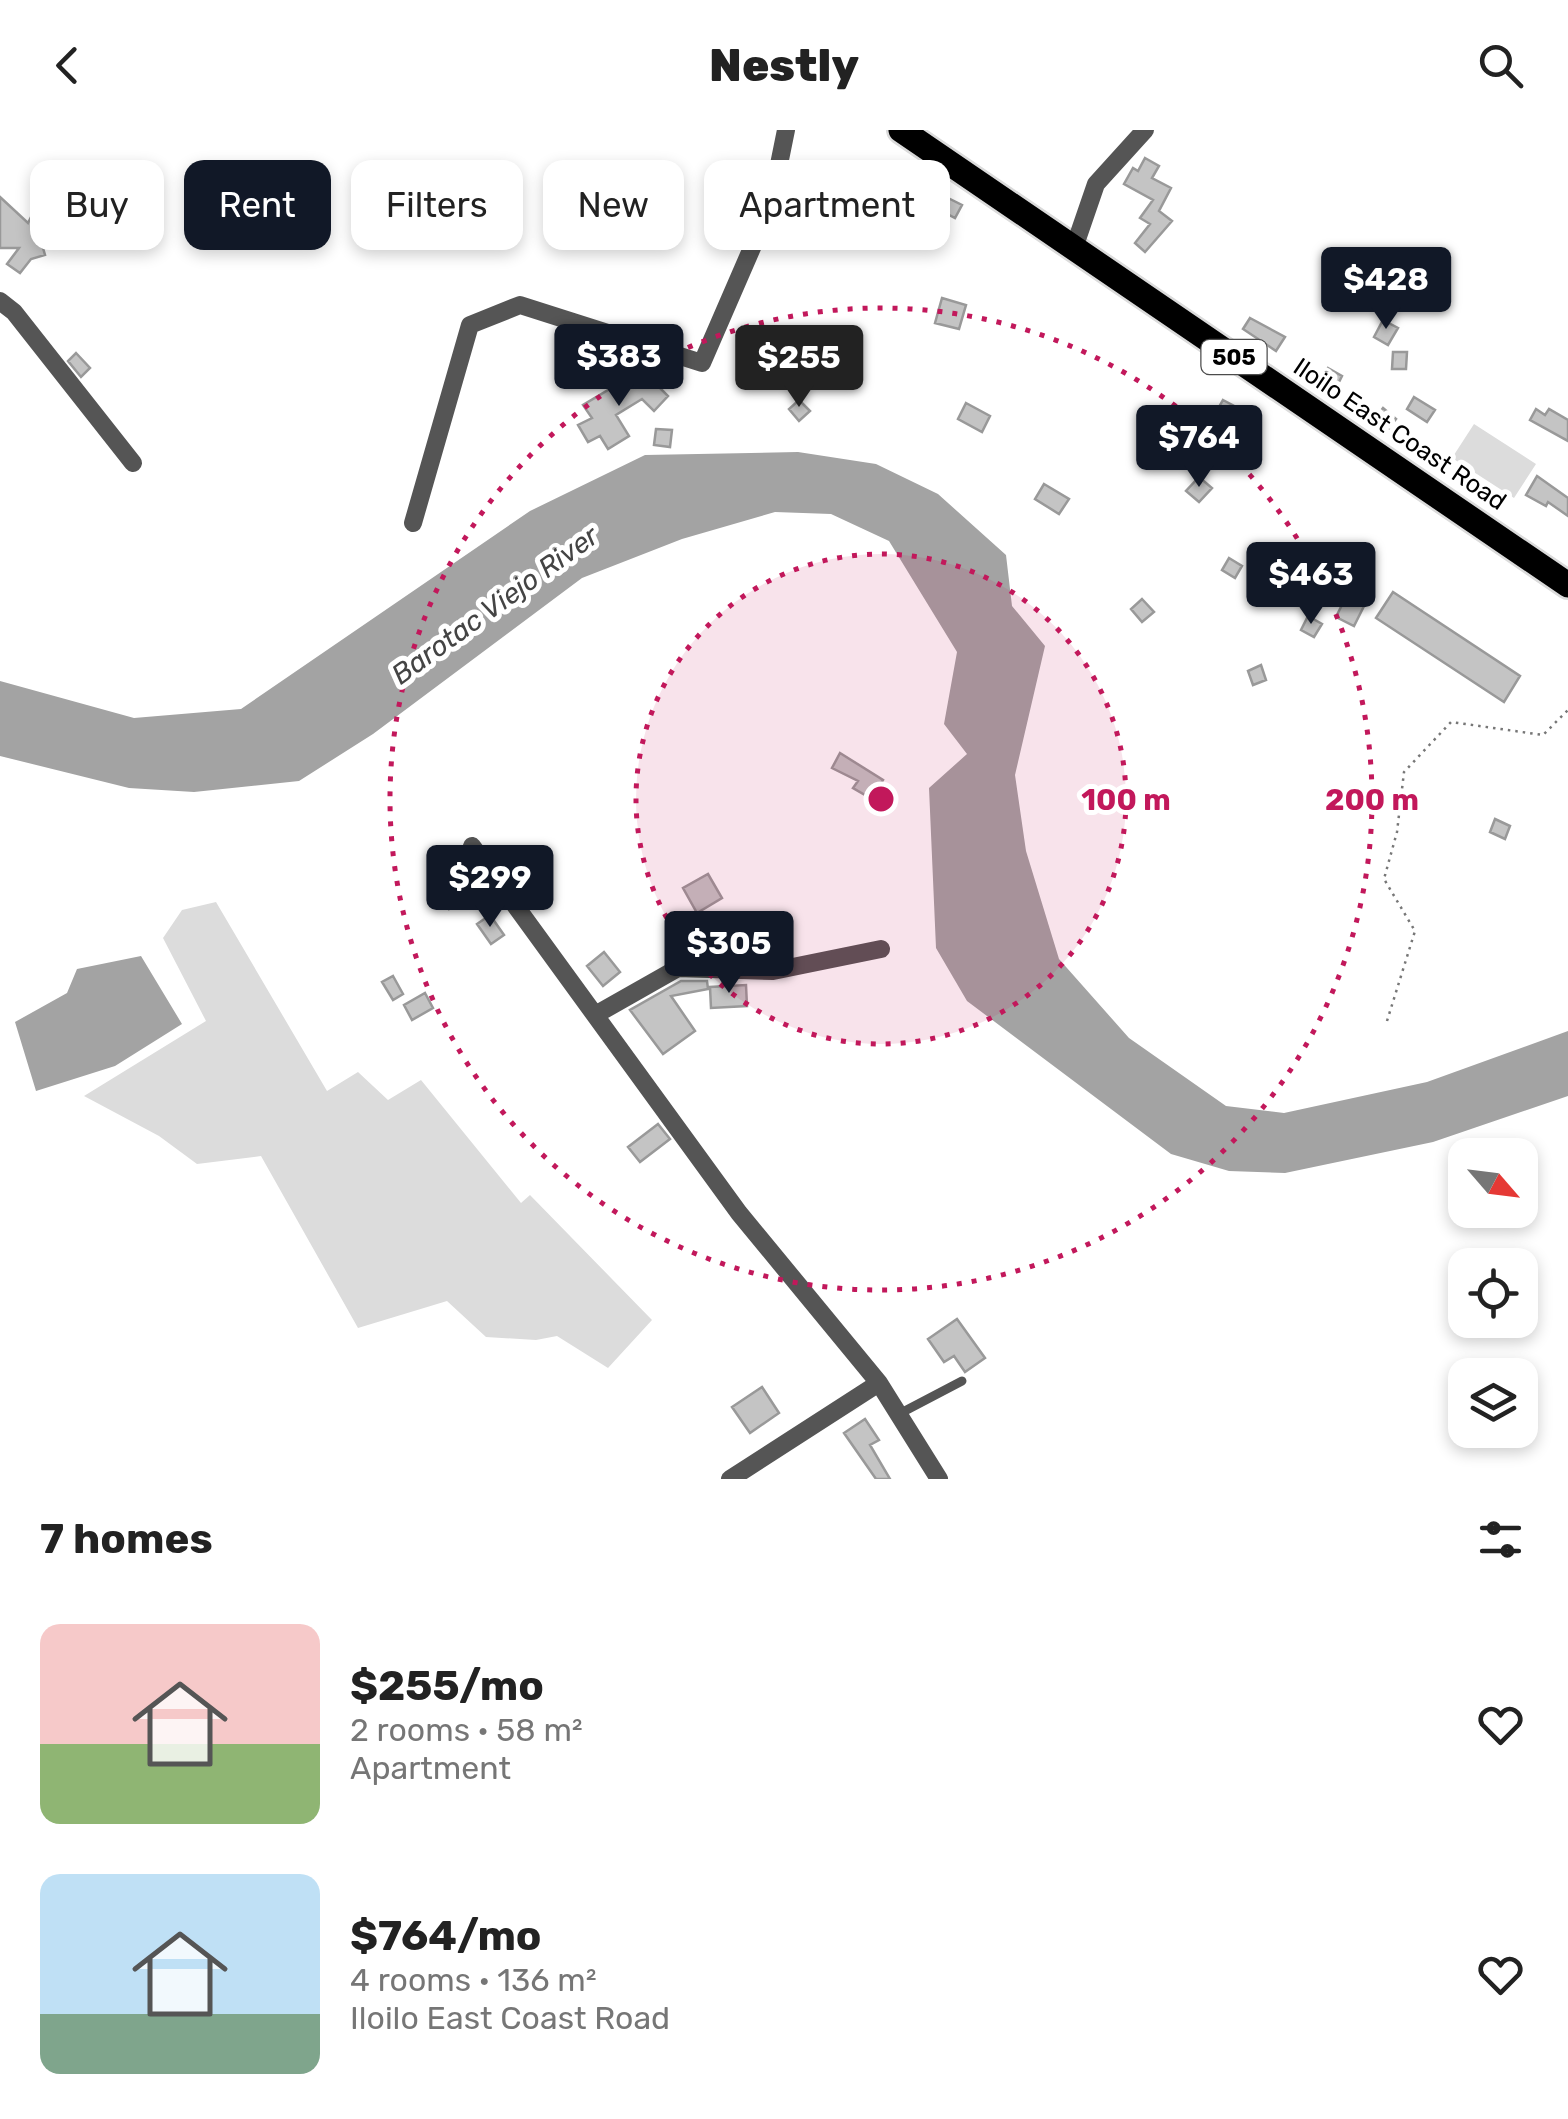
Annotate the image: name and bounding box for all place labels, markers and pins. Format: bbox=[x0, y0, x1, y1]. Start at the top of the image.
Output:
pin: $428 bbox=[1327, 247, 1445, 332]
pin: $383 bbox=[560, 324, 678, 409]
pin: $255 bbox=[740, 325, 858, 410]
pin: $764 bbox=[1140, 405, 1258, 490]
pin: $463 bbox=[1252, 542, 1370, 627]
centre of rings bbox=[863, 781, 899, 817]
pin: $299 bbox=[431, 845, 549, 930]
pin: $305 bbox=[670, 911, 788, 996]

